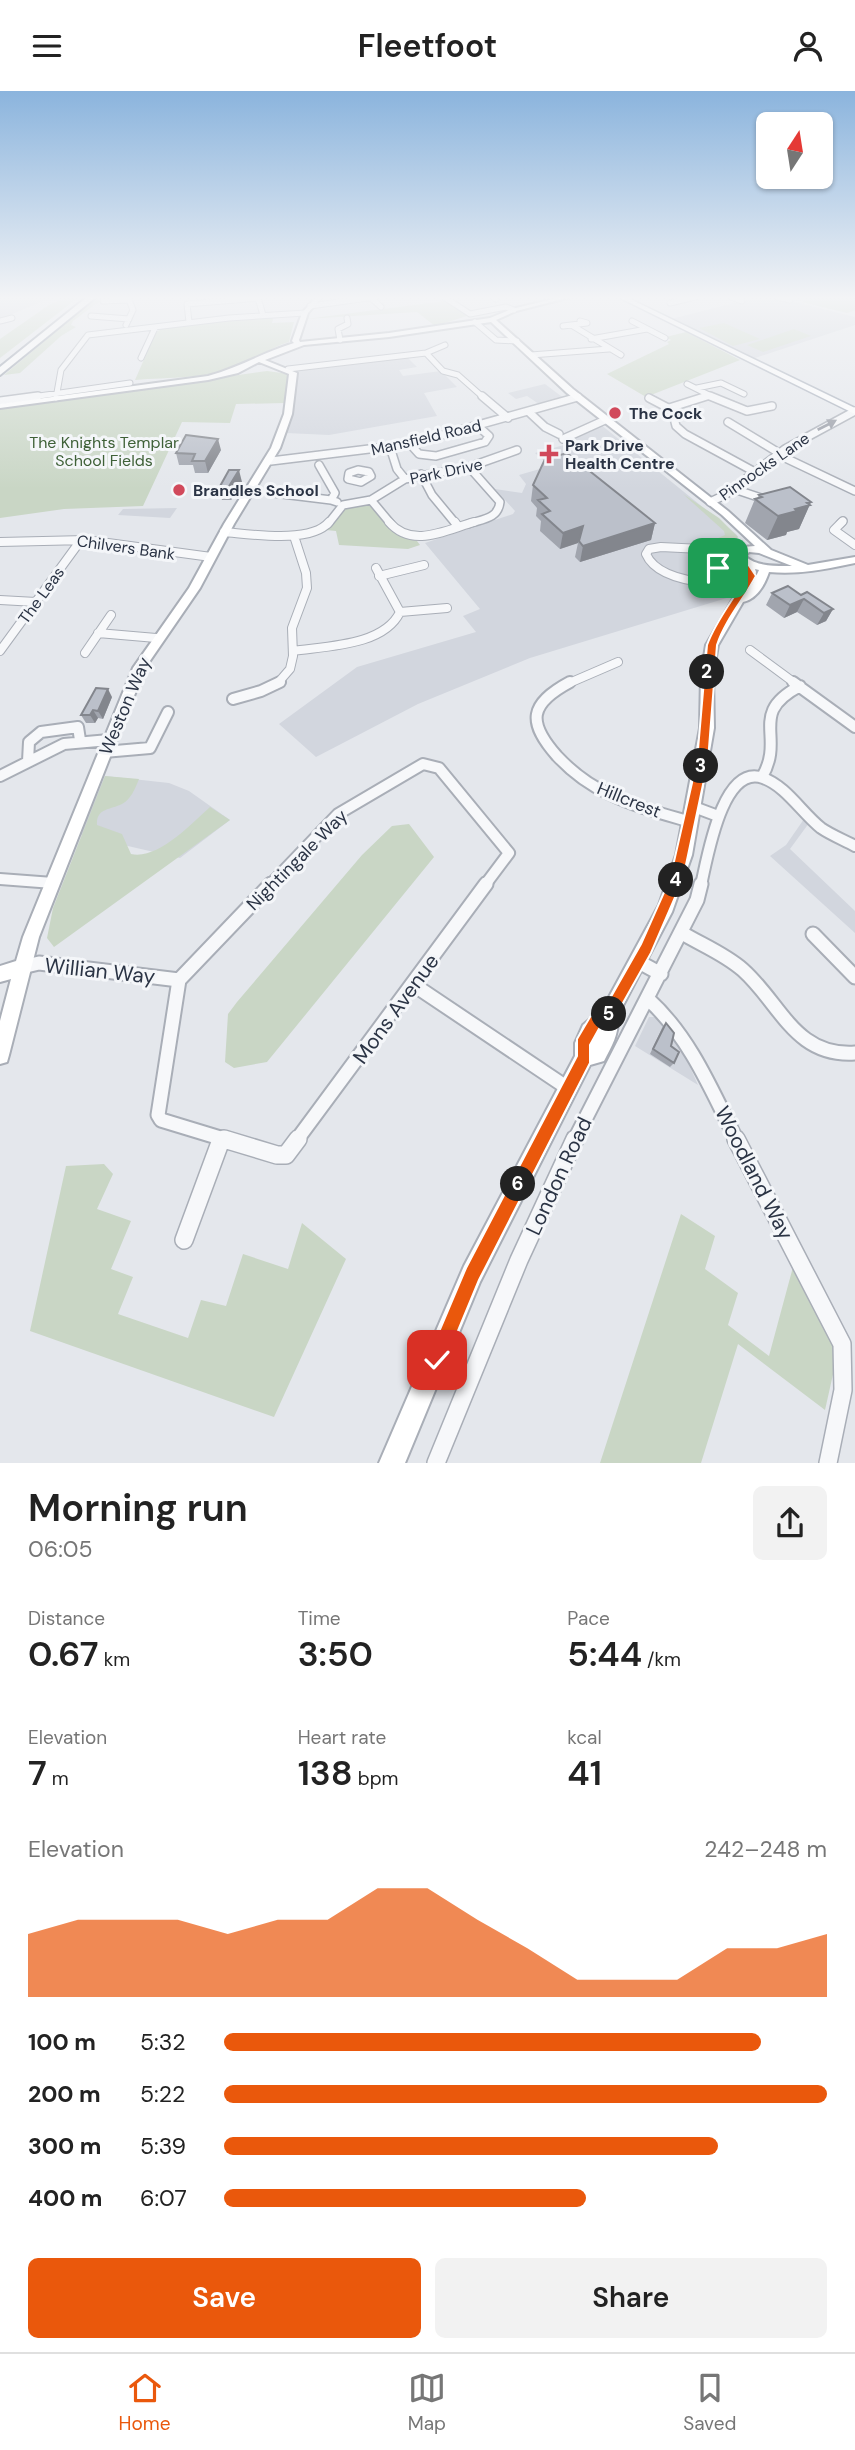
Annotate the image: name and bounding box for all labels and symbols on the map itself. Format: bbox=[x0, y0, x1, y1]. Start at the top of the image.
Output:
north arrow bbox=[756, 112, 833, 189]
place label: The Cock bbox=[629, 403, 703, 424]
marker: The Cock bbox=[607, 405, 623, 421]
street label: Mansfield Road bbox=[369, 415, 483, 460]
one-way arrow bbox=[817, 419, 837, 430]
street label: Pinnocks Lane bbox=[715, 428, 813, 505]
park label: The Knights Templar School Fields bbox=[29, 432, 179, 471]
place label: Park Drive Health Centre bbox=[565, 435, 675, 474]
marker: Park Drive Health Centre bbox=[539, 444, 559, 464]
street label: Park Drive bbox=[408, 454, 484, 489]
place label: Brandles School bbox=[193, 480, 319, 501]
marker: Brandles School bbox=[171, 482, 187, 498]
street label: Chilvers Bank bbox=[75, 530, 176, 565]
pin bbox=[688, 538, 748, 598]
street label: The Leas bbox=[14, 563, 69, 628]
street label: Weston Way bbox=[94, 653, 156, 759]
pin: 2 bbox=[690, 655, 724, 689]
pin: 3 bbox=[684, 749, 718, 783]
street label: Hillcrest bbox=[593, 776, 665, 824]
street label: Nightingale Way bbox=[241, 804, 353, 916]
pin: 4 bbox=[658, 863, 694, 897]
street label: Mons Avenue bbox=[347, 948, 445, 1070]
street label: Willian Way bbox=[43, 951, 157, 991]
pin: 5 bbox=[592, 997, 626, 1031]
street label: Woodland Way bbox=[708, 1101, 800, 1245]
street label: London Road bbox=[519, 1112, 599, 1240]
pin: 6 bbox=[500, 1167, 536, 1201]
pin bbox=[407, 1330, 467, 1390]

